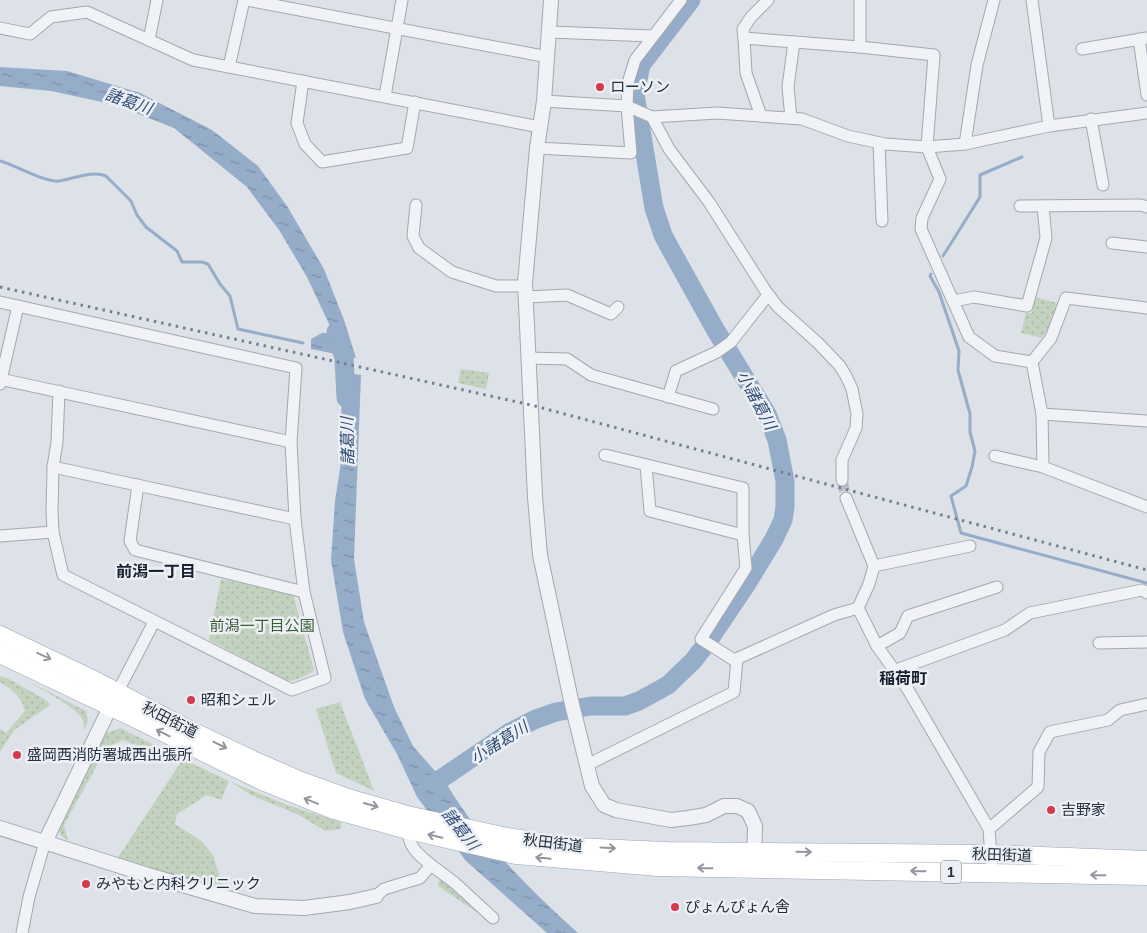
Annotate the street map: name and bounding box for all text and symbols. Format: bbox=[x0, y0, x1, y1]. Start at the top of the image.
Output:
place label: ローソン bbox=[610, 78, 670, 95]
marker: ローソン bbox=[594, 81, 606, 93]
water label: 諸葛川 bbox=[103, 86, 156, 118]
water label: 小諸葛川 bbox=[734, 368, 780, 434]
water label: 諸葛川 bbox=[339, 415, 356, 465]
district label: 前潟一丁目 bbox=[116, 563, 196, 580]
park label: 前潟一丁目公園 bbox=[209, 617, 315, 634]
one-way arrow bbox=[36, 652, 51, 661]
district label: 稲荷町 bbox=[879, 670, 927, 687]
place label: 昭和シェル bbox=[201, 691, 276, 708]
marker: 昭和シェル bbox=[185, 694, 197, 706]
street label: 秋田街道 bbox=[140, 698, 201, 741]
water label: 小諸葛川 bbox=[468, 717, 533, 767]
one-way arrow bbox=[156, 728, 171, 737]
one-way arrow bbox=[213, 740, 228, 750]
place label: 盛岡西消防署城西出張所 bbox=[27, 746, 192, 763]
marker: 盛岡西消防署城西出張所 bbox=[11, 749, 23, 761]
one-way arrow bbox=[303, 796, 319, 805]
one-way arrow bbox=[363, 800, 379, 810]
place label: 吉野家 bbox=[1061, 801, 1106, 818]
marker: 吉野家 bbox=[1045, 804, 1057, 816]
water label: 諸葛川 bbox=[439, 805, 484, 855]
street label: 秋田街道 bbox=[522, 830, 584, 855]
one-way arrow bbox=[427, 831, 443, 840]
one-way arrow bbox=[599, 844, 615, 853]
street label: 秋田街道 bbox=[972, 845, 1032, 864]
one-way arrow bbox=[796, 847, 812, 857]
one-way arrow bbox=[535, 853, 551, 863]
road number: 1 bbox=[941, 860, 961, 884]
one-way arrow bbox=[697, 863, 714, 873]
one-way arrow bbox=[911, 866, 927, 876]
one-way arrow bbox=[1091, 870, 1107, 880]
place label: みやもと内科クリニック bbox=[96, 875, 261, 892]
marker: みやもと内科クリニック bbox=[80, 878, 92, 890]
place label: ぴょんぴょん舎 bbox=[685, 898, 790, 915]
marker: ぴょんぴょん舎 bbox=[669, 901, 681, 913]

